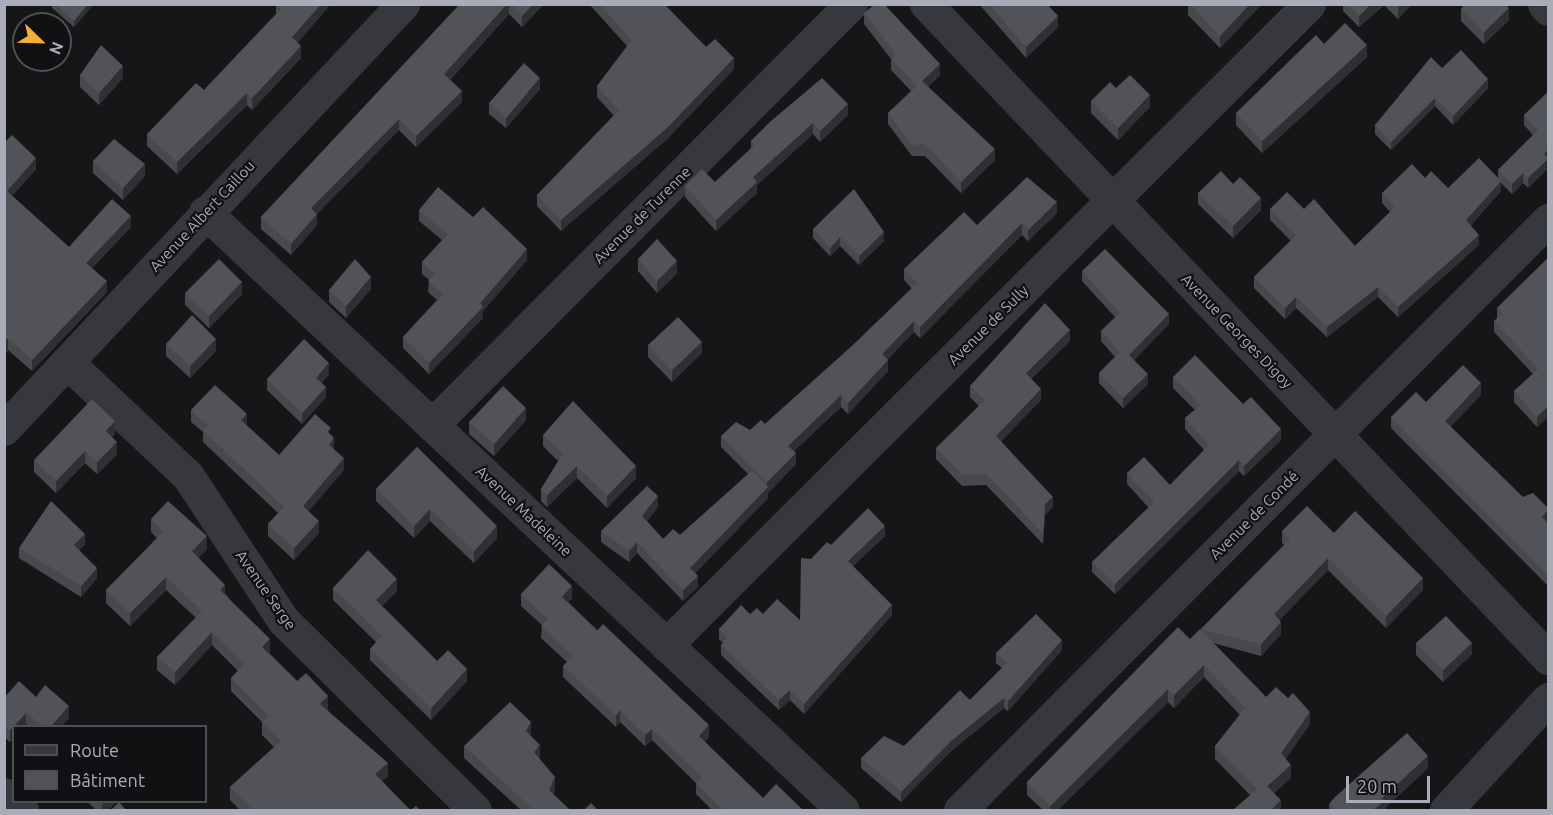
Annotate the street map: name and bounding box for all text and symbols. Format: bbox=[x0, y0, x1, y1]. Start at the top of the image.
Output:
north arrow bbox=[12, 12, 72, 72]
text: N bbox=[46, 39, 67, 57]
street label: Avenue Albert Caillou bbox=[146, 157, 258, 275]
street label: Avenue de Turenne bbox=[590, 163, 694, 267]
street label: Avenue Georges Digoy bbox=[1178, 270, 1296, 392]
street label: Avenue de Sully bbox=[944, 281, 1032, 369]
street label: Avenue Madeleine bbox=[472, 462, 576, 560]
street label: Avenue de Condé bbox=[1206, 467, 1302, 563]
street label: Avenue Serge bbox=[232, 547, 300, 633]
legend bbox=[12, 725, 207, 803]
text: Route bbox=[70, 740, 119, 760]
scale bar bbox=[1349, 764, 1433, 802]
text: Bâtiment bbox=[70, 770, 145, 790]
text: 20 m bbox=[1357, 776, 1397, 796]

